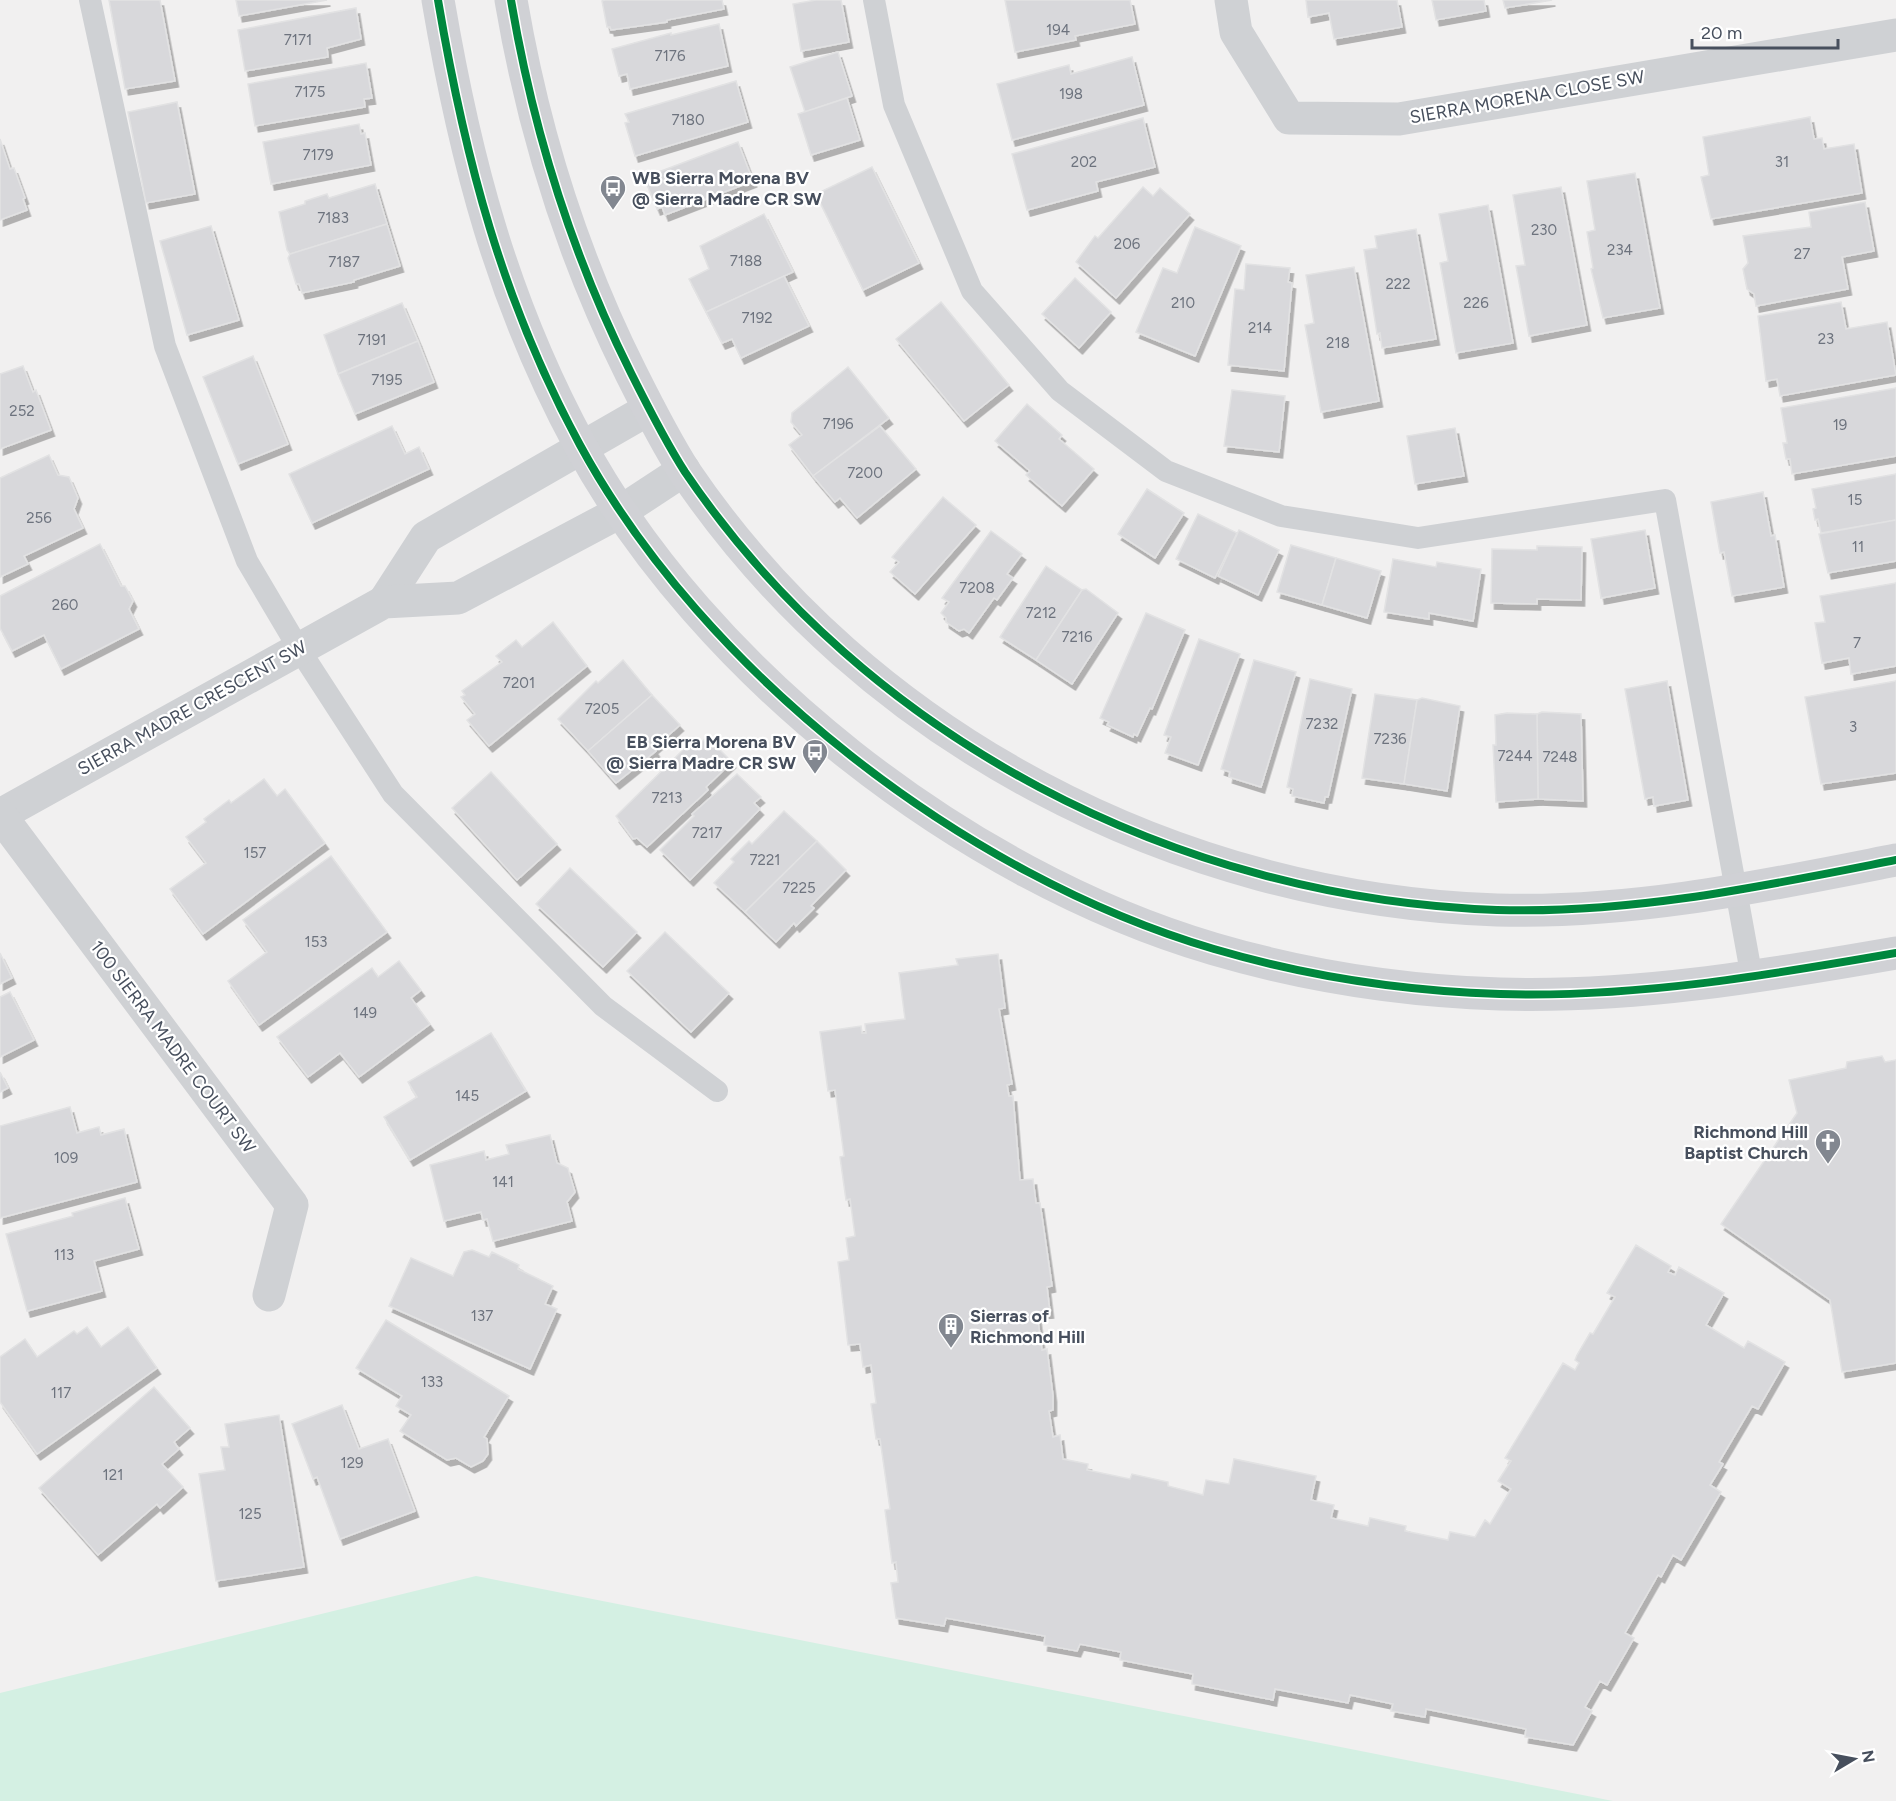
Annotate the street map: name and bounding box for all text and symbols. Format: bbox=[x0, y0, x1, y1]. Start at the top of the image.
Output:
scale bar bbox=[1692, 12, 1838, 50]
house number: 194 bbox=[1046, 21, 1070, 39]
text: 20 m bbox=[1701, 22, 1742, 44]
house number: 7171 bbox=[284, 31, 312, 49]
house number: 7176 bbox=[655, 47, 686, 65]
street label: SIERRA MORENA CLOSE SW bbox=[1408, 65, 1647, 128]
house number: 7175 bbox=[295, 83, 325, 101]
house number: 198 bbox=[1059, 85, 1083, 103]
house number: 7180 bbox=[671, 111, 705, 129]
house number: 7179 bbox=[303, 146, 333, 164]
house number: 202 bbox=[1071, 153, 1097, 171]
house number: 31 bbox=[1775, 153, 1789, 171]
place label: WB Sierra Morena BV @ Sierra Madre CR SW bbox=[632, 167, 822, 210]
bus stop icon: WB Sierra Morena BV @ Sierra Madre CR SW bbox=[598, 173, 628, 211]
house number: 7183 bbox=[317, 209, 349, 227]
house number: 230 bbox=[1531, 221, 1557, 239]
house number: 206 bbox=[1114, 235, 1141, 253]
house number: 234 bbox=[1607, 241, 1633, 259]
house number: 27 bbox=[1794, 245, 1810, 263]
house number: 7188 bbox=[730, 252, 762, 270]
house number: 7187 bbox=[328, 253, 360, 271]
house number: 222 bbox=[1385, 275, 1411, 293]
house number: 210 bbox=[1171, 294, 1195, 312]
house number: 226 bbox=[1463, 294, 1489, 312]
house number: 7192 bbox=[741, 309, 773, 327]
house number: 214 bbox=[1248, 319, 1272, 337]
house number: 23 bbox=[1818, 330, 1834, 348]
house number: 7191 bbox=[358, 331, 386, 349]
house number: 218 bbox=[1326, 334, 1350, 352]
house number: 7195 bbox=[371, 371, 403, 389]
house number: 252 bbox=[9, 402, 35, 420]
house number: 7196 bbox=[822, 415, 854, 433]
house number: 19 bbox=[1833, 416, 1847, 434]
house number: 7200 bbox=[847, 464, 883, 482]
house number: 15 bbox=[1848, 491, 1862, 509]
house number: 256 bbox=[26, 509, 52, 527]
house number: 11 bbox=[1852, 538, 1864, 556]
house number: 7208 bbox=[959, 579, 995, 597]
house number: 260 bbox=[52, 596, 78, 614]
house number: 7212 bbox=[1025, 604, 1057, 622]
house number: 7216 bbox=[1061, 628, 1093, 646]
house number: 7 bbox=[1853, 634, 1861, 652]
street label: SIERRA MADRE CRESCENT SW bbox=[74, 635, 311, 780]
house number: 7201 bbox=[503, 674, 535, 692]
house number: 7205 bbox=[585, 700, 619, 718]
house number: 7232 bbox=[1306, 715, 1339, 733]
house number: 3 bbox=[1849, 718, 1857, 736]
house number: 7236 bbox=[1373, 730, 1407, 748]
place label: EB Sierra Morena BV @ Sierra Madre CR SW bbox=[606, 731, 796, 774]
bus stop icon: EB Sierra Morena BV @ Sierra Madre CR SW bbox=[800, 737, 830, 775]
house number: 7244 bbox=[1497, 747, 1533, 765]
house number: 7248 bbox=[1543, 748, 1577, 766]
house number: 7213 bbox=[652, 789, 682, 807]
house number: 7217 bbox=[692, 824, 722, 842]
house number: 157 bbox=[244, 844, 266, 862]
house number: 7221 bbox=[749, 851, 781, 869]
house number: 7225 bbox=[782, 879, 816, 897]
house number: 153 bbox=[305, 933, 327, 951]
street label: 100 SIERRA MADRE COURT SW bbox=[86, 936, 261, 1158]
house number: 149 bbox=[353, 1004, 377, 1022]
house number: 145 bbox=[455, 1087, 479, 1105]
place label: Richmond Hill Baptist Church bbox=[1684, 1121, 1808, 1164]
church icon: Richmond Hill Baptist Church bbox=[1813, 1127, 1843, 1165]
house number: 109 bbox=[54, 1149, 78, 1167]
house number: 141 bbox=[492, 1173, 514, 1191]
house number: 113 bbox=[54, 1246, 74, 1264]
place label: Sierras of Richmond Hill bbox=[970, 1305, 1085, 1348]
house number: 137 bbox=[471, 1307, 493, 1325]
building icon: Sierras of Richmond Hill bbox=[936, 1311, 966, 1349]
house number: 133 bbox=[421, 1373, 443, 1391]
house number: 117 bbox=[51, 1384, 71, 1402]
house number: 129 bbox=[340, 1454, 364, 1472]
house number: 121 bbox=[103, 1466, 123, 1484]
house number: 125 bbox=[238, 1505, 262, 1523]
north arrow bbox=[1824, 1729, 1884, 1789]
text: N bbox=[1858, 1749, 1879, 1764]

